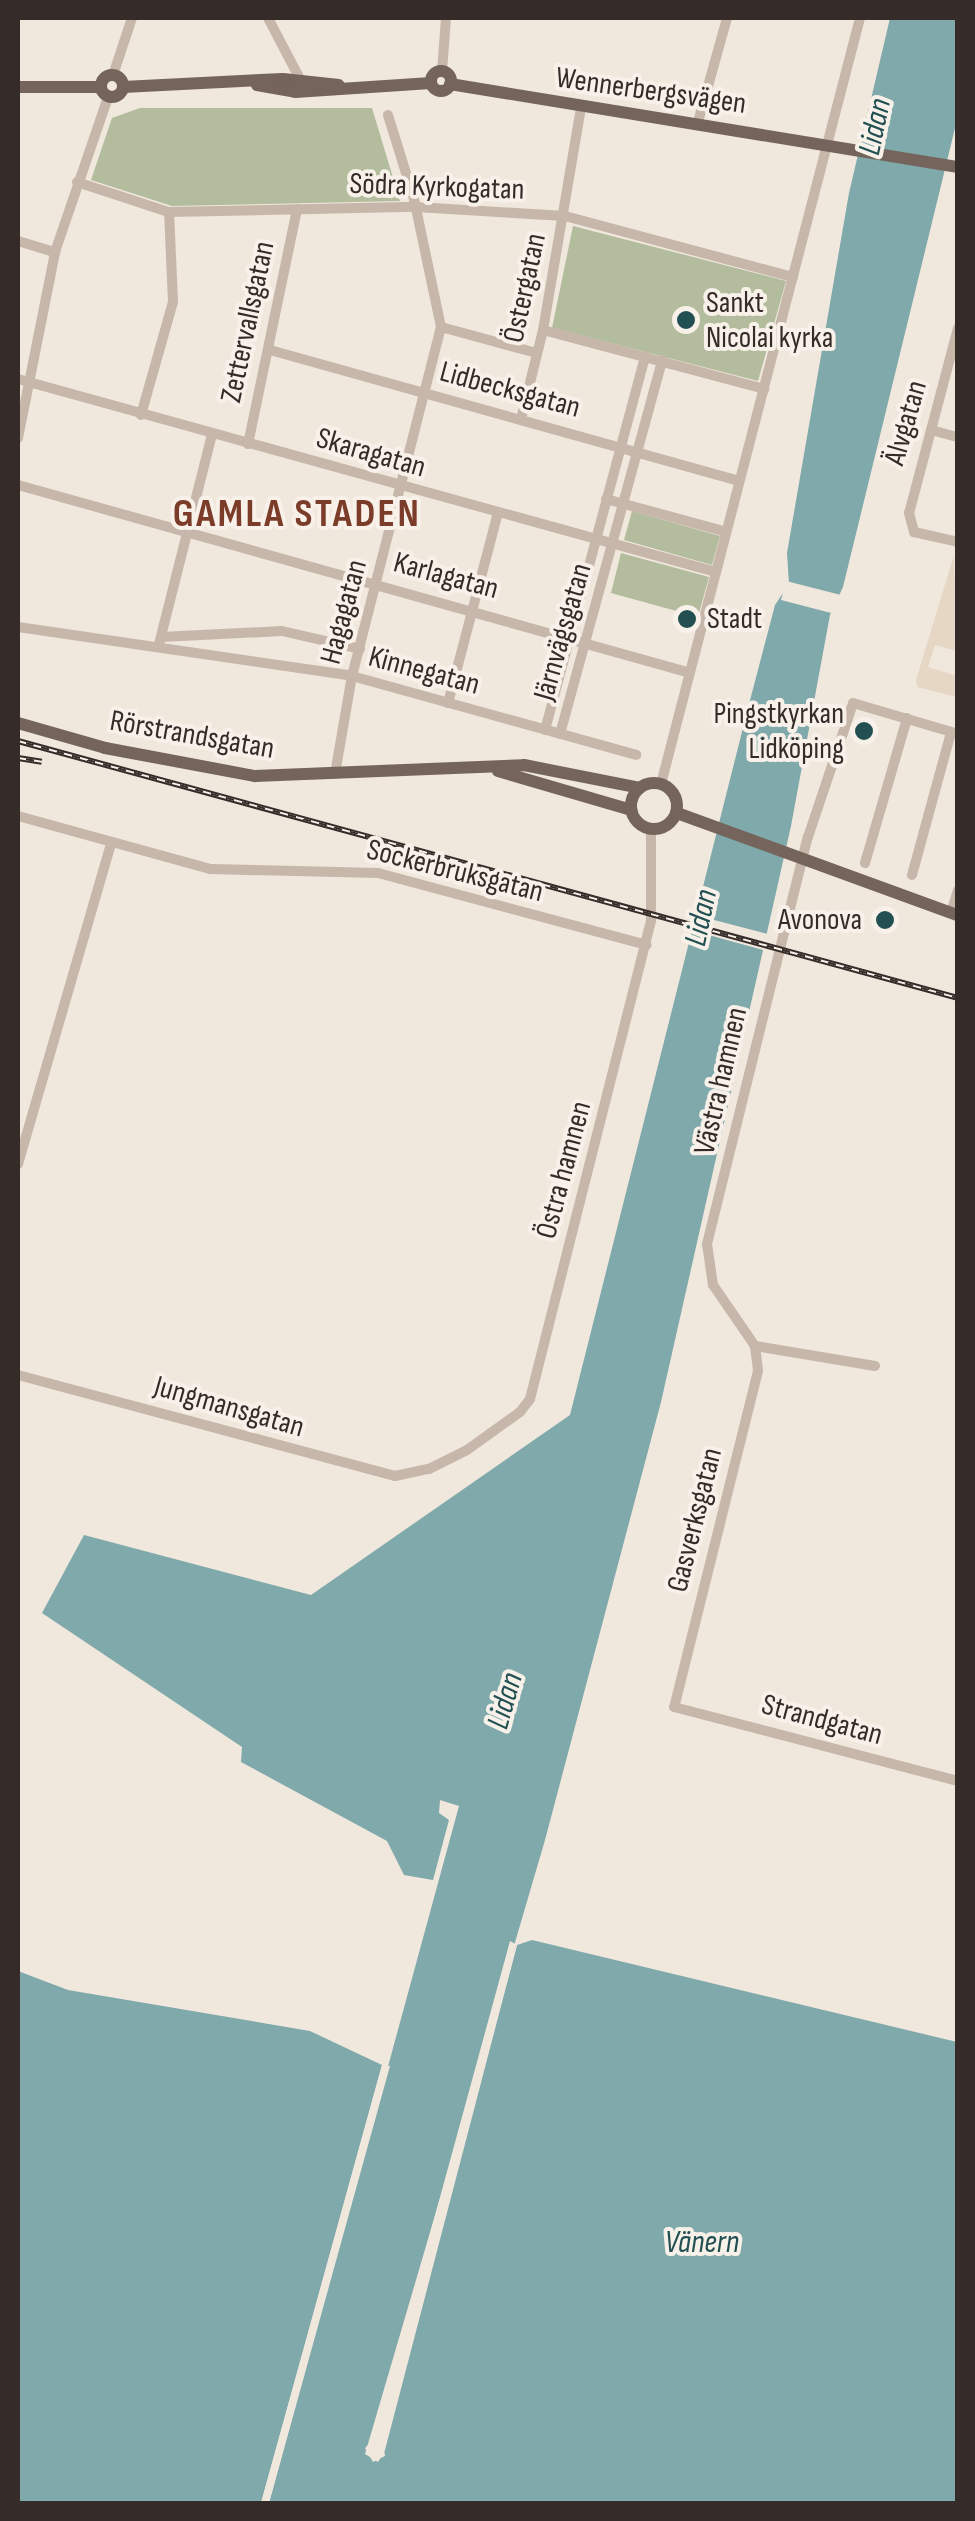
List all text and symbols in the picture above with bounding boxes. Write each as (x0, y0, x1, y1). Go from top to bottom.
street label: Wennerbergsvägen (554, 60, 748, 122)
water label: Lidan (851, 95, 901, 159)
street label: Södra Kyrkogatan (349, 166, 525, 208)
street label: Östergatan (496, 230, 554, 346)
street label: Zettervallsgatan (213, 238, 283, 406)
place label: Sankt Nicolai kyrka (706, 285, 833, 356)
marker: Sankt Nicolai kyrka (675, 309, 697, 331)
street label: Lidbecksgatan (436, 354, 584, 426)
street label: Älvgatan (877, 377, 935, 469)
street label: Skaragatan (312, 420, 430, 486)
district label: GAMLA STADEN (173, 490, 421, 538)
street label: Karlagatan (390, 545, 502, 607)
street label: Hagagatan (313, 556, 375, 668)
street label: Järnvägsgatan (526, 559, 600, 705)
place label: Stadt (707, 601, 762, 637)
marker: Stadt (676, 608, 698, 630)
street label: Kinnegatan (365, 639, 483, 703)
place label: Pingstkyrkan Lidköping (714, 696, 844, 766)
street label: Rörstrandsgatan (107, 703, 277, 767)
marker: Pingstkyrkan Lidköping (853, 720, 875, 742)
street label: Sockerbruksgatan (363, 832, 547, 910)
water label: Lidan (677, 886, 727, 950)
place label: Avonova (778, 902, 862, 938)
marker: Avonova (872, 907, 898, 933)
street label: Västra hamnen (687, 1004, 755, 1158)
street label: Östra hamnen (528, 1097, 600, 1243)
street label: Jungmansgatan (150, 1368, 308, 1446)
street label: Gasverksgatan (660, 1444, 730, 1596)
water label: Lidan (480, 1668, 532, 1734)
street label: Strandgatan (758, 1687, 886, 1753)
water label: Vänern (665, 2224, 739, 2262)

